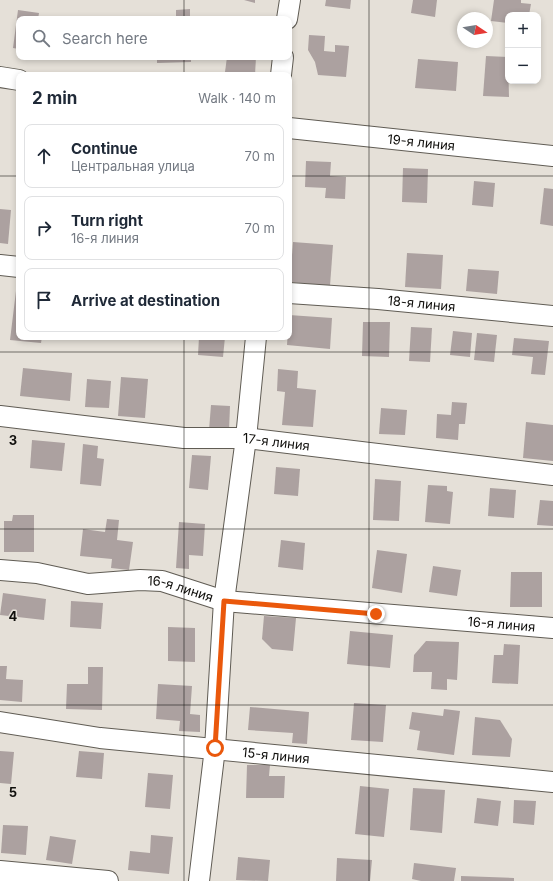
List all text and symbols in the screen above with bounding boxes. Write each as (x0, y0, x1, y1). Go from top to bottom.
north arrow (457, 12, 493, 48)
map controls (505, 12, 541, 84)
button: + (505, 12, 541, 48)
search box (16, 16, 292, 60)
icon: search (30, 27, 52, 49)
text: Search here (62, 29, 148, 48)
button: − (505, 48, 541, 84)
text: 2 min (32, 88, 77, 108)
text: Walk · 140 m (198, 90, 276, 106)
street label: 19-я линия (387, 130, 456, 154)
text: Continue (71, 139, 138, 158)
icon: ahead (33, 145, 55, 167)
text: 70 m (245, 148, 275, 164)
text: Центральная улица (71, 158, 195, 174)
text: Turn right (71, 211, 143, 230)
icon: right (33, 217, 55, 239)
text: 70 m (245, 220, 275, 236)
text: 16-я линия (71, 230, 139, 246)
icon: arrive (33, 289, 55, 311)
text: Arrive at destination (71, 291, 220, 310)
street label: 18-я линия (387, 292, 456, 314)
street label: 17-я линия (243, 430, 311, 454)
text: 3 (9, 432, 17, 448)
street label: 16-я линия (147, 572, 215, 605)
route end (367, 605, 385, 623)
text: 4 (9, 608, 18, 624)
street label: 16-я линия (467, 613, 536, 635)
route start (206, 739, 224, 757)
street label: 15-я линия (241, 744, 310, 766)
text: 5 (9, 784, 17, 800)

